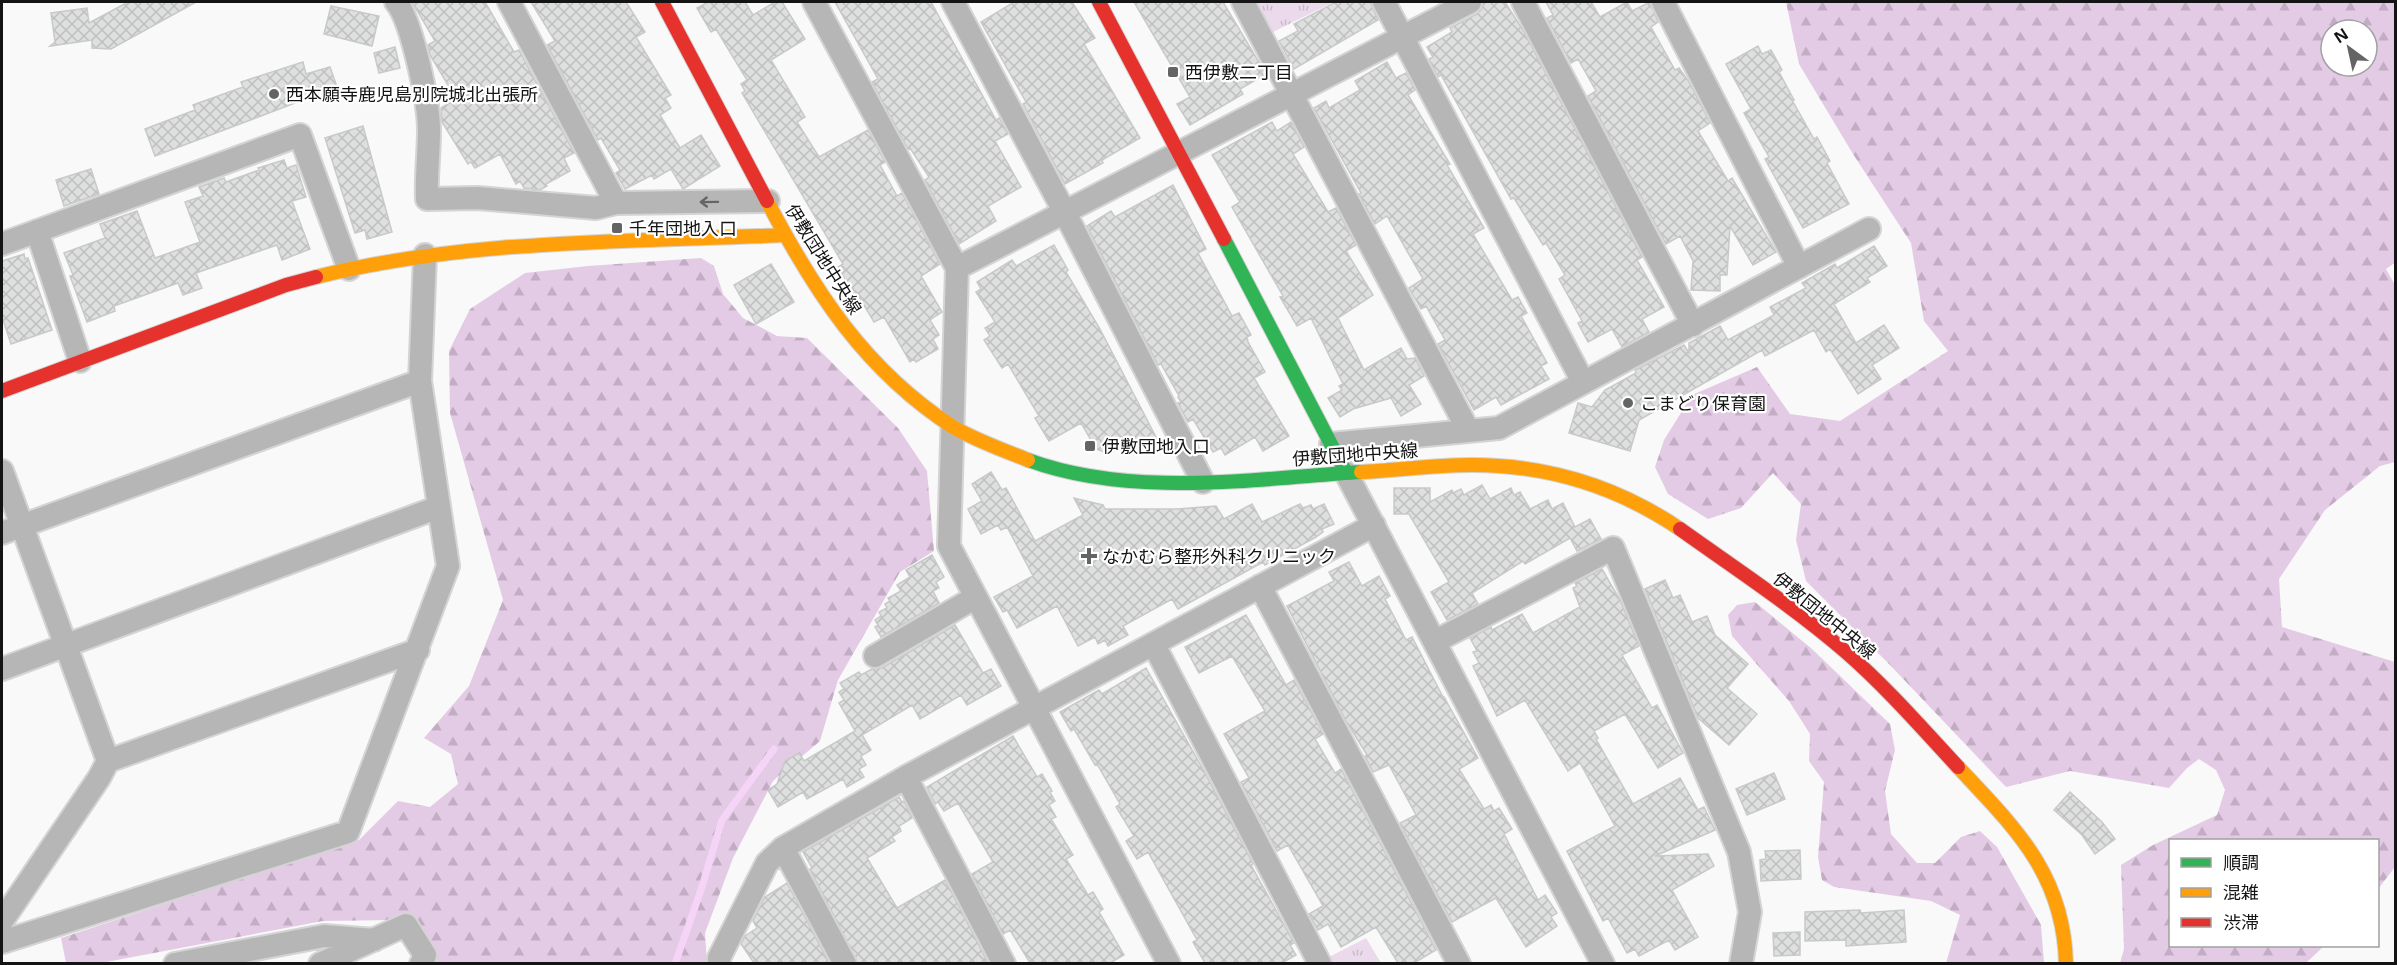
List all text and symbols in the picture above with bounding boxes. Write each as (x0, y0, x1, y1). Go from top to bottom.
north arrow (2319, 18, 2379, 78)
text: N (2329, 23, 2352, 48)
place label: 西伊敷二丁目 (1185, 60, 1293, 84)
marker: 西伊敷二丁目 (1166, 65, 1180, 79)
place label: 西本願寺鹿児島別院城北出張所 (286, 82, 538, 106)
marker: 西本願寺鹿児島別院城北出張所 (267, 87, 281, 101)
one-way arrow (700, 196, 720, 208)
street label: 伊敷団地中央線 (780, 199, 868, 319)
place label: 千年団地入口 (629, 216, 737, 240)
marker: 千年団地入口 (610, 221, 624, 235)
place label: こまどり保育園 (1640, 391, 1766, 415)
marker: こまどり保育園 (1621, 396, 1635, 410)
place label: 伊敷団地入口 (1102, 434, 1210, 458)
street label: 伊敷団地中央線 (1291, 438, 1419, 470)
marker: 伊敷団地入口 (1083, 439, 1097, 453)
place label: なかむら整形外科クリニック (1102, 544, 1336, 568)
marker: なかむら整形外科クリニック (1080, 547, 1098, 565)
street label: 伊敷団地中央線 (1768, 566, 1882, 664)
legend (2169, 839, 2379, 947)
text: 順調 (2223, 850, 2259, 874)
text: 混雑 (2223, 880, 2259, 904)
text: 渋滞 (2223, 910, 2259, 934)

